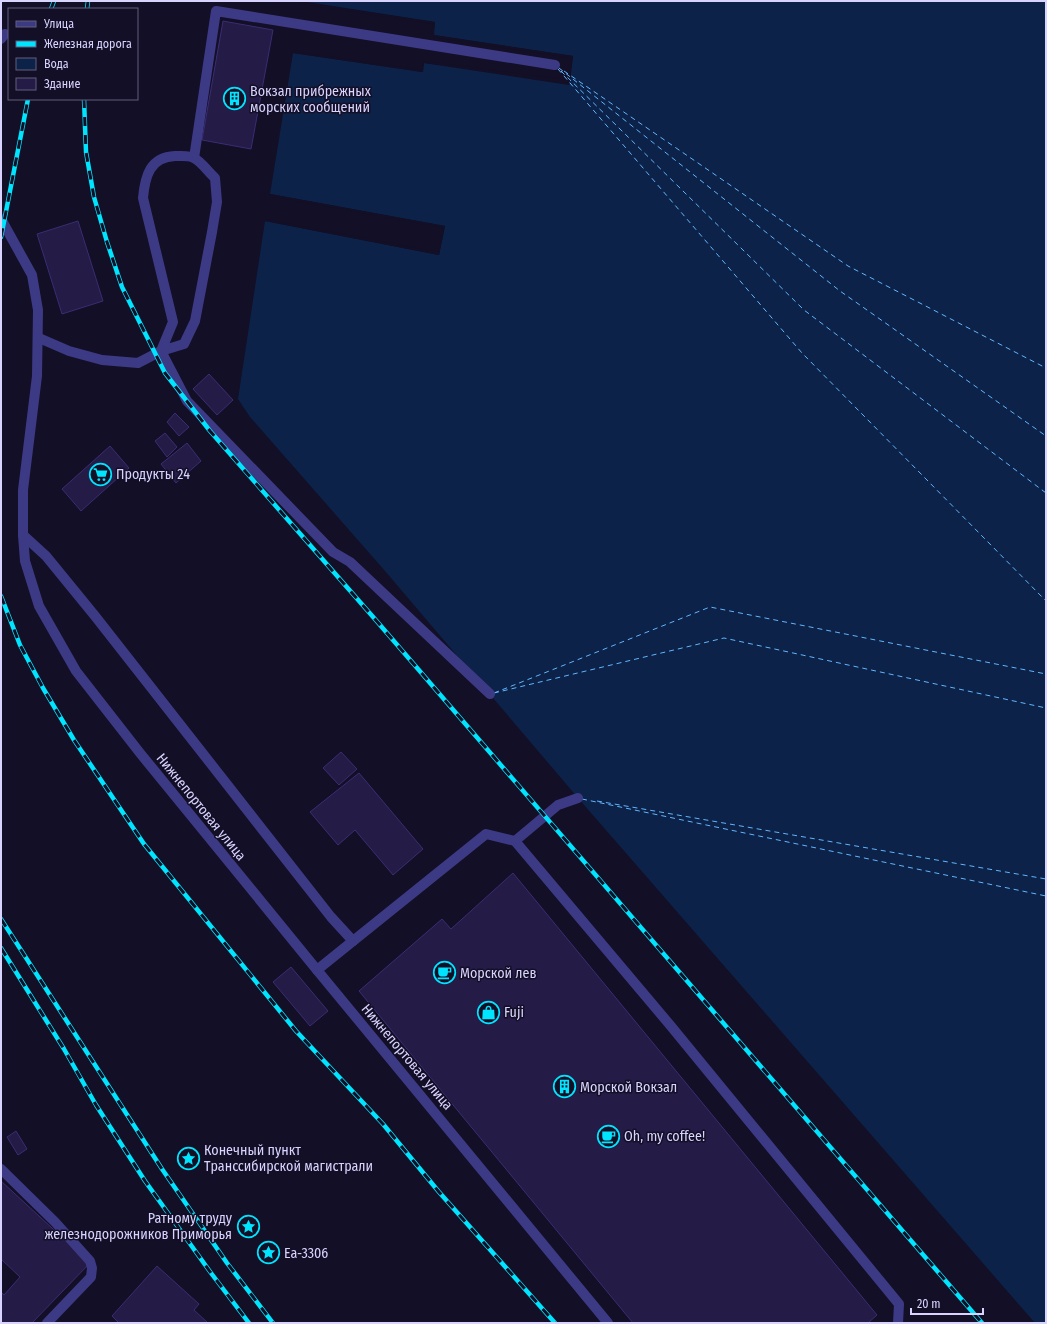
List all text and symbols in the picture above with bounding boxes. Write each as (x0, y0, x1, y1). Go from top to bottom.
legend (8, 8, 138, 100)
text: Улица (43, 17, 74, 31)
text: Железная дорога (44, 37, 132, 51)
text: Вода (44, 57, 69, 71)
text: Здание (44, 77, 80, 91)
place label: Вокзал прибрежных морских сообщений (250, 83, 372, 116)
building icon: Вокзал прибрежных морских сообщений (222, 86, 248, 112)
supermarket icon: Продукты 24 (88, 461, 114, 487)
place label: Продукты 24 (116, 466, 190, 483)
street label: Нижнепортовая улица (153, 750, 250, 864)
cafe icon: Морской лев (431, 960, 457, 986)
place label: Морской лев (460, 965, 537, 982)
shop icon: Fuji (475, 999, 501, 1025)
street label: Нижнепортовая улица (358, 1001, 456, 1114)
place label: Fuji (504, 1004, 524, 1021)
building icon: Морской Вокзал (551, 1074, 577, 1100)
place label: Морской Вокзал (580, 1079, 677, 1096)
cafe icon: Oh, my coffee! (596, 1123, 622, 1149)
place label: Oh, my coffee! (624, 1128, 705, 1145)
place label: Конечный пункт Транссибирской магистрали (204, 1142, 373, 1175)
place icon: Конечный пункт Транссибирской магистрали (176, 1145, 202, 1171)
place label: Ратному труду железнодорожников Приморья (44, 1210, 233, 1243)
place icon: Ратному труду железнодорожников Приморья (235, 1213, 261, 1239)
place icon: Еа-3306 (255, 1240, 281, 1266)
place label: Еа-3306 (284, 1245, 328, 1262)
scale bar (911, 1290, 983, 1316)
text: 20 m (917, 1297, 941, 1311)

